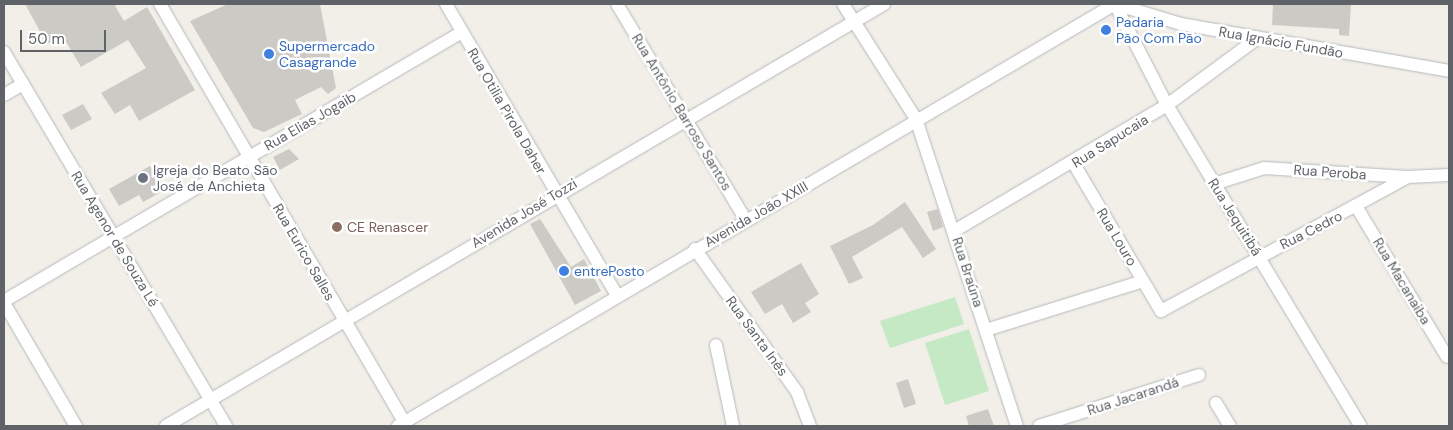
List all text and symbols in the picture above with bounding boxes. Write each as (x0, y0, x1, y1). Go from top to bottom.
place label: Padaria Pão Com Pão (1116, 14, 1202, 46)
scale bar (22, 20, 109, 52)
street label: Rua Ignácio Fundão (1217, 23, 1345, 61)
marker: Padaria Pão Com Pão (1100, 24, 1112, 36)
text: 50 m (28, 29, 65, 49)
street label: Rua Antônio Barroso Santos (628, 31, 736, 193)
place label: Supermercado Casagrande (279, 38, 375, 70)
street label: Rua Otilia Pirola Daher (464, 45, 550, 177)
marker: Supermercado Casagrande (263, 48, 275, 60)
street label: Rua Elias Jogaib (261, 88, 359, 154)
street label: Rua Sapucaia (1069, 111, 1151, 171)
street label: Rua Peroba (1293, 161, 1367, 183)
place label: Igreja do Beato São José de Anchieta (153, 162, 278, 194)
street label: Rua Agenor de Souza Lé (68, 168, 162, 310)
marker: Igreja do Beato São José de Anchieta (137, 172, 149, 184)
street label: Avenida José Tozzi (468, 175, 580, 251)
street label: Rua Jequitibá (1205, 175, 1265, 259)
street label: Avenida João XXIII (701, 178, 811, 250)
street label: Rua Eurico Salles (269, 201, 339, 303)
street label: Rua Louro (1093, 205, 1141, 269)
street label: Rua Cedro (1277, 207, 1345, 253)
place label: CE Renascer (347, 219, 428, 235)
marker: CE Renascer (331, 221, 343, 233)
street label: Rua Braúna (949, 235, 987, 309)
street label: Rua Macanaiba (1370, 235, 1434, 327)
place label: entrePosto (574, 263, 645, 279)
marker: entrePosto (558, 265, 570, 277)
street label: Rua Santa Inês (722, 293, 792, 379)
street label: Rua Jacarandá (1085, 373, 1181, 419)

